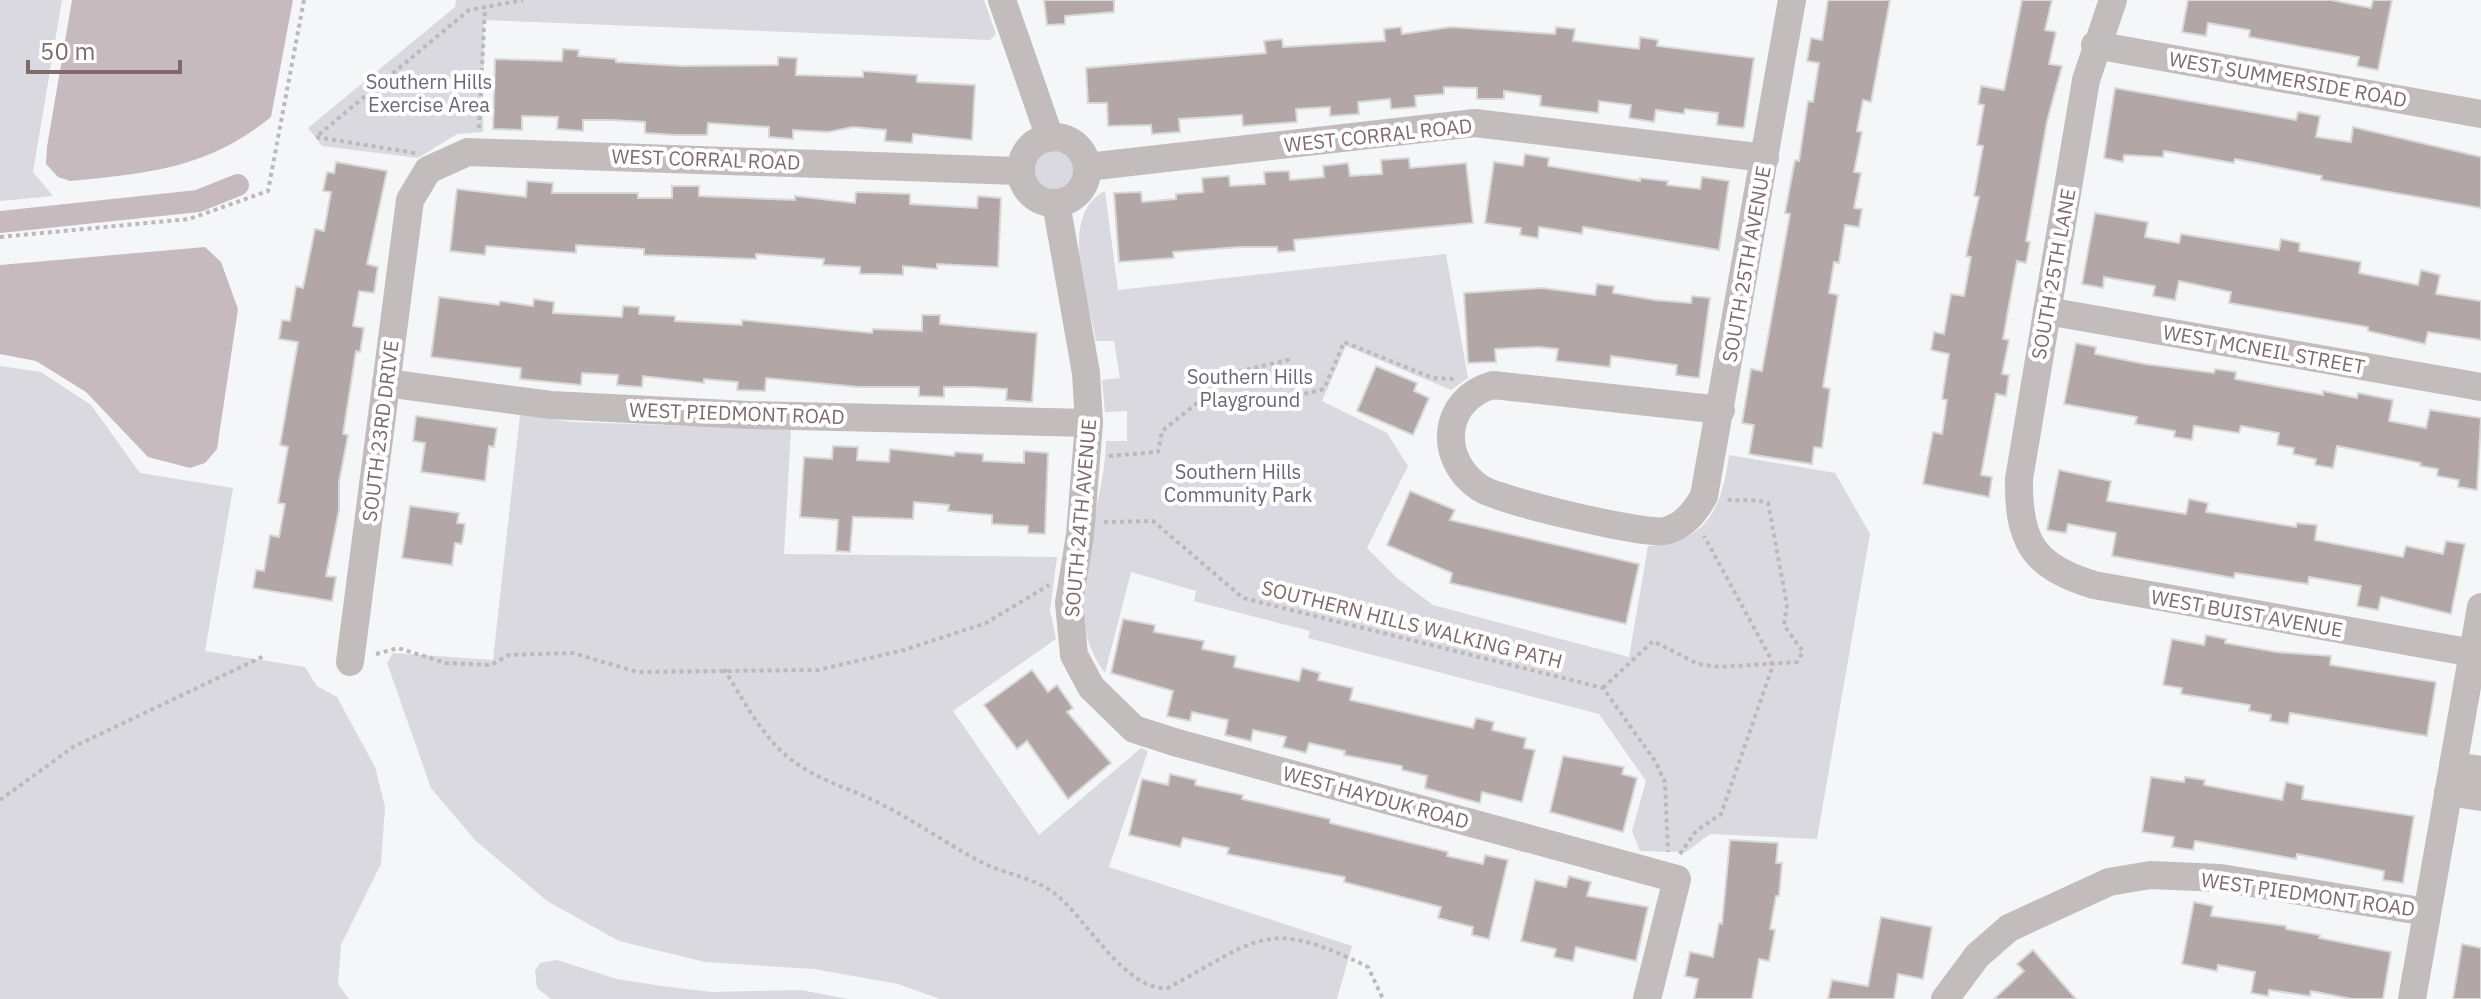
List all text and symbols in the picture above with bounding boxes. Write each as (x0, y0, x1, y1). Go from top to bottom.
scale bar (28, 24, 180, 74)
text: 50 m (40, 35, 95, 67)
street label: WEST SUMMERSIDE ROAD (2167, 45, 2409, 113)
park label: Southern Hills Exercise Area (366, 68, 492, 118)
street label: WEST CORRAL ROAD (1283, 112, 1473, 158)
street label: WEST CORRAL ROAD (611, 142, 801, 176)
street label: SOUTH 25TH AVENUE (1715, 164, 1777, 364)
street label: SOUTH 25TH LANE (2025, 186, 2081, 362)
street label: WEST MCNEIL STREET (2161, 318, 2367, 380)
street label: SOUTH 23RD DRIVE (355, 339, 405, 523)
park label: Southern Hills Playground (1187, 363, 1313, 413)
street label: WEST PIEDMONT ROAD (629, 396, 845, 430)
street label: SOUTH 24TH AVENUE (1058, 418, 1102, 618)
park label: Southern Hills Community Park (1164, 458, 1313, 508)
street label: SOUTHERN HILLS WALKING PATH (1259, 574, 1565, 674)
street label: WEST BUIST AVENUE (2149, 583, 2345, 643)
street label: WEST HAYDUK ROAD (1280, 759, 1472, 835)
street label: WEST PIEDMONT ROAD (2199, 866, 2417, 922)

